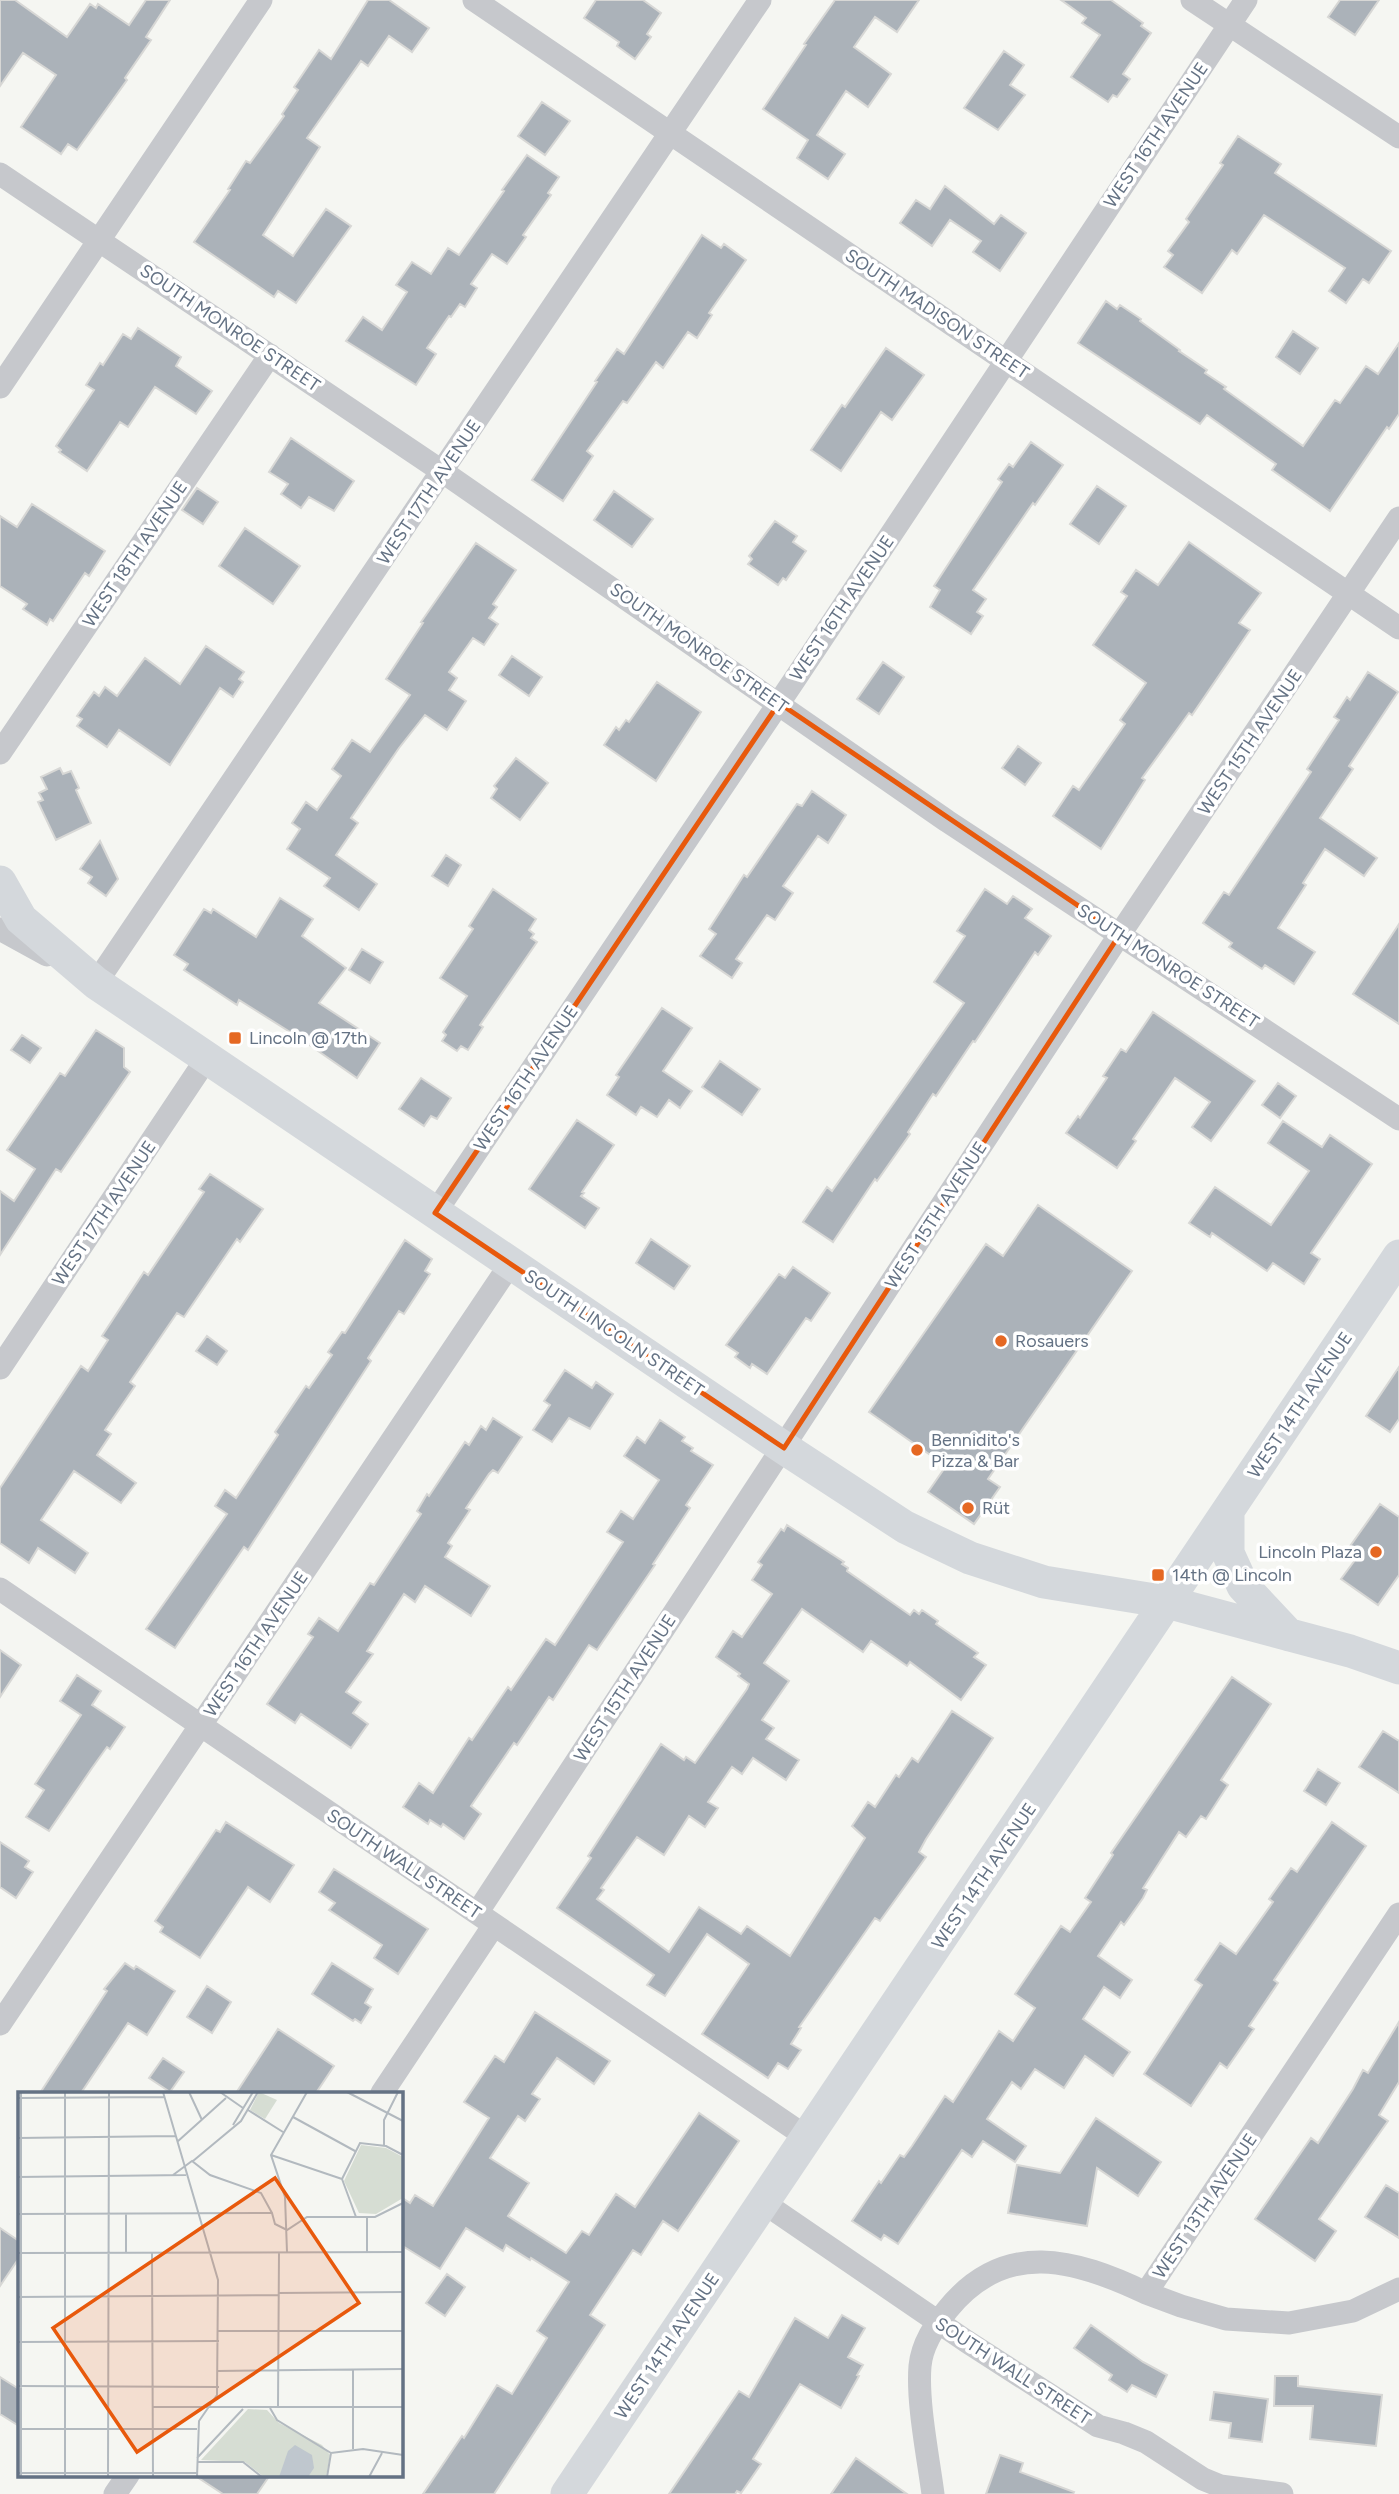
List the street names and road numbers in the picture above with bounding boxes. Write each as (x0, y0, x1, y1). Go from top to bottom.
street label: WEST 16TH AVENUE (1099, 58, 1213, 212)
street label: SOUTH MADISON STREET (841, 244, 1033, 384)
street label: SOUTH MONROE STREET (136, 259, 324, 397)
street label: WEST 17TH AVENUE (372, 415, 486, 569)
street label: WEST 18TH AVENUE (78, 477, 192, 631)
street label: WEST 16TH AVENUE (785, 531, 899, 685)
street label: SOUTH MONROE STREET (606, 578, 792, 718)
street label: WEST 15TH AVENUE (1193, 665, 1307, 819)
street label: SOUTH MONROE STREET (1073, 899, 1263, 1033)
street label: WEST 16TH AVENUE (469, 1001, 583, 1155)
street label: WEST 17TH AVENUE (47, 1136, 161, 1290)
street label: WEST 15TH AVENUE (880, 1137, 992, 1293)
street label: SOUTH LINCOLN STREET (520, 1265, 708, 1401)
street label: WEST 14TH AVENUE (1243, 1328, 1357, 1482)
street label: WEST 16TH AVENUE (199, 1567, 313, 1721)
street label: WEST 15TH AVENUE (569, 1610, 681, 1766)
street label: WEST 14TH AVENUE (927, 1799, 1041, 1953)
street label: SOUTH WALL STREET (323, 1804, 485, 1924)
street label: WEST 13TH AVENUE (1148, 2129, 1262, 2283)
street label: WEST 14TH AVENUE (610, 2269, 724, 2423)
street label: SOUTH WALL STREET (931, 2312, 1095, 2430)

